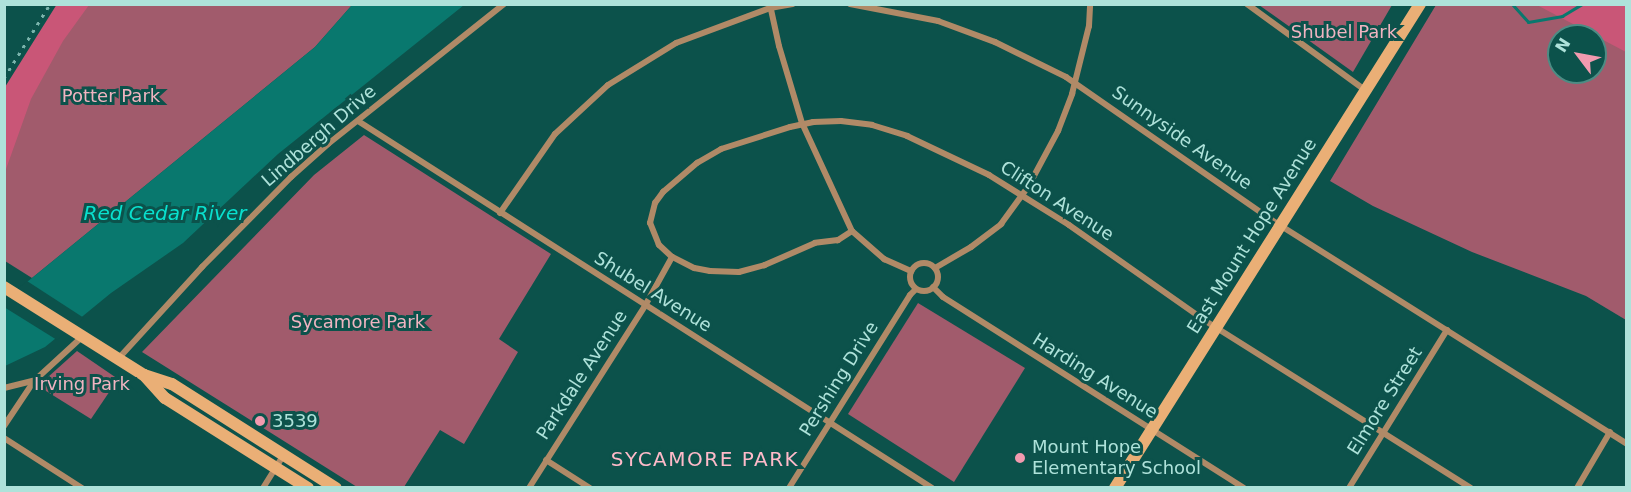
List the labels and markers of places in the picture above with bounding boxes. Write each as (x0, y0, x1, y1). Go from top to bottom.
place label: 3539 (272, 410, 318, 432)
marker: 3539 (253, 414, 267, 428)
place label: Mount Hope Elementary School (1032, 437, 1201, 480)
marker: Mount Hope Elementary School (1013, 451, 1027, 465)

